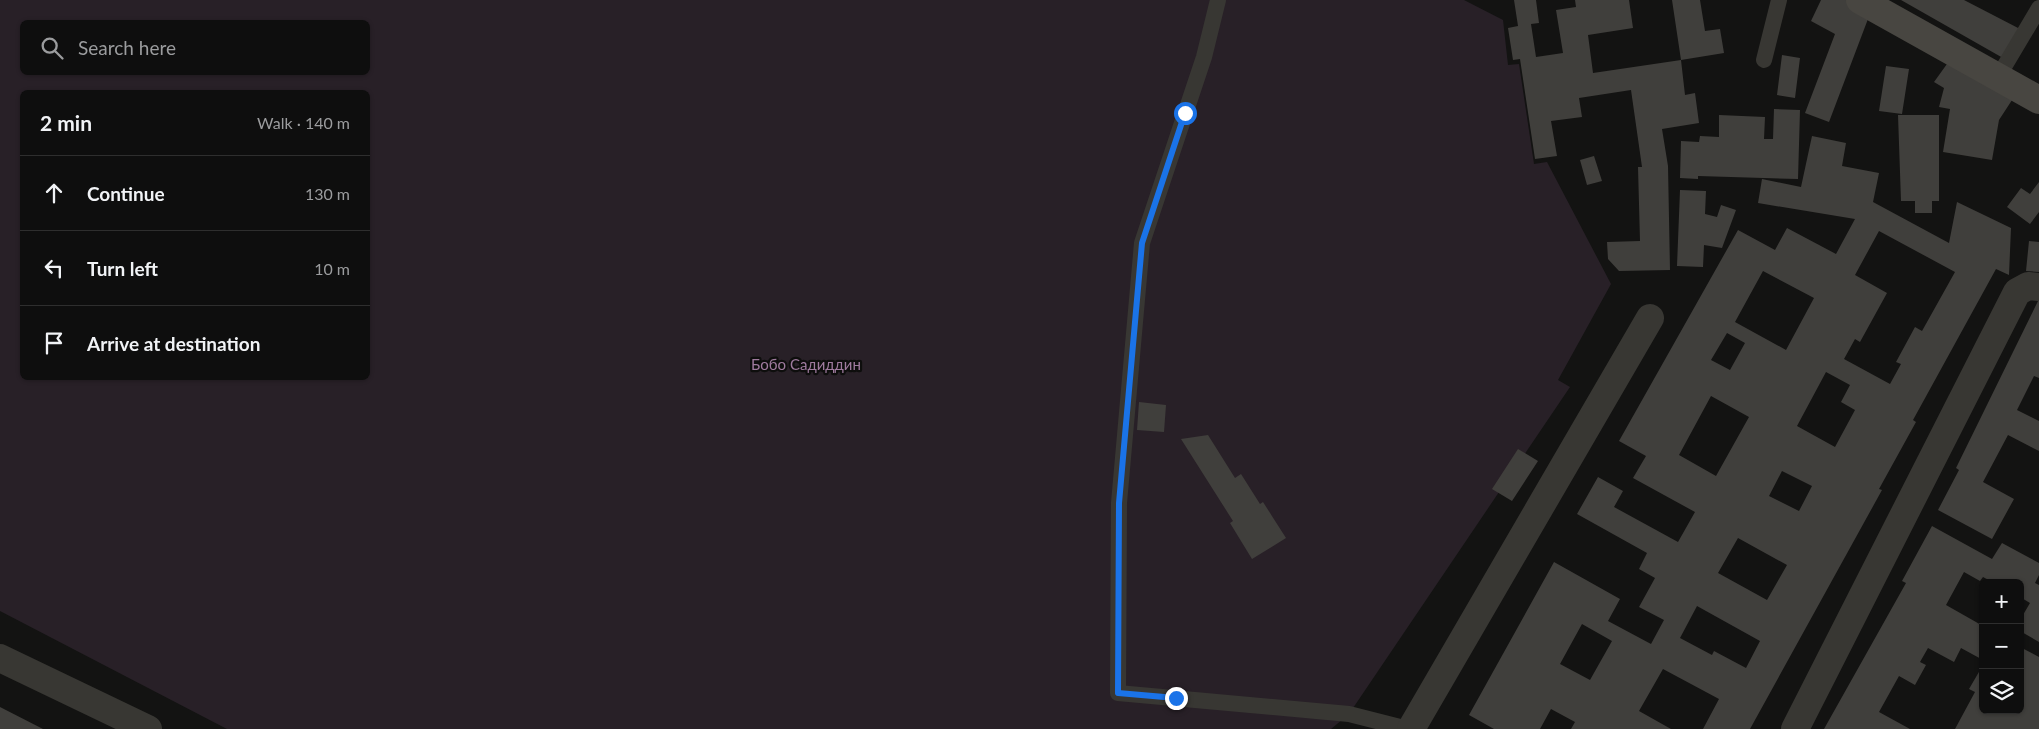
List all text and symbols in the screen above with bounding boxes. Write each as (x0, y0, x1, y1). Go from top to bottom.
search box (20, 20, 370, 75)
icon: search (38, 34, 66, 62)
text: Search here (78, 36, 176, 59)
route start (1174, 102, 1197, 125)
text: 2 min (40, 110, 92, 135)
text: Walk · 140 m (257, 113, 350, 132)
icon: ahead (40, 179, 68, 207)
text: Continue (87, 182, 165, 205)
text: 130 m (305, 184, 350, 203)
icon: left (40, 254, 68, 282)
text: Turn left (87, 257, 158, 280)
text: 10 m (314, 259, 350, 278)
icon: arrive (40, 329, 68, 357)
text: Arrive at destination (87, 332, 260, 355)
park label: Бобо Садиддин (751, 355, 861, 373)
map controls (1979, 579, 2024, 714)
button: + (1979, 579, 2024, 624)
button: − (1979, 624, 2024, 669)
button: layers (1979, 669, 2024, 714)
route end (1165, 687, 1188, 710)

